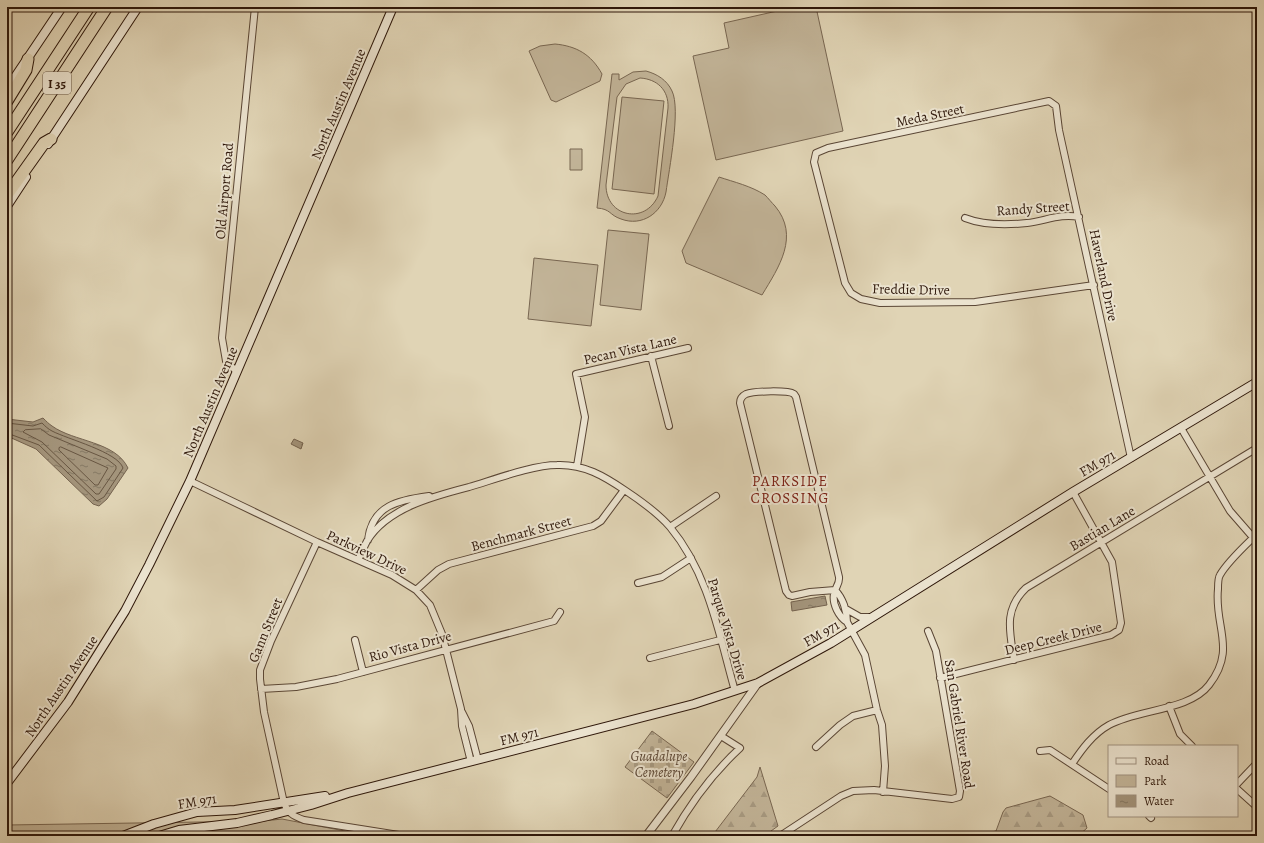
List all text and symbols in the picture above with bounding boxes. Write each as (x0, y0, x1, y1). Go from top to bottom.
street label: North Austin Avenue (307, 46, 370, 163)
road number: I 35 (43, 72, 71, 94)
street label: Meda Street (894, 99, 966, 132)
street label: Old Airport Road (211, 141, 238, 240)
street label: Randy Street (996, 196, 1071, 221)
street label: Haverland Drive (1084, 227, 1123, 323)
street label: Freddie Drive (872, 279, 950, 300)
street label: Pecan Vista Lane (582, 330, 679, 369)
street label: North Austin Avenue (179, 344, 242, 461)
street label: FM 971 (1076, 445, 1119, 481)
district label: PARKSIDE CROSSING (751, 471, 829, 508)
street label: Bastian Lane (1066, 501, 1139, 556)
street label: Benchmark Street (469, 511, 574, 556)
street label: Parkview Drive (323, 525, 410, 579)
street label: Parque Vista Drive (703, 576, 752, 683)
street label: Gann Street (244, 595, 287, 665)
street label: FM 971 (800, 615, 843, 651)
street label: Deep Creek Drive (1002, 617, 1104, 660)
street label: Rio Vista Drive (367, 626, 454, 667)
street label: North Austin Avenue (20, 632, 103, 741)
street label: San Gabriel River Road (940, 658, 979, 791)
street label: FM 971 (498, 723, 540, 750)
legend (1108, 745, 1238, 817)
park label: Guadalupe Cemetery (631, 747, 687, 782)
text: Road (1144, 753, 1170, 769)
text: Park (1144, 773, 1167, 789)
street label: FM 971 (176, 789, 218, 814)
text: Water (1143, 793, 1174, 809)

